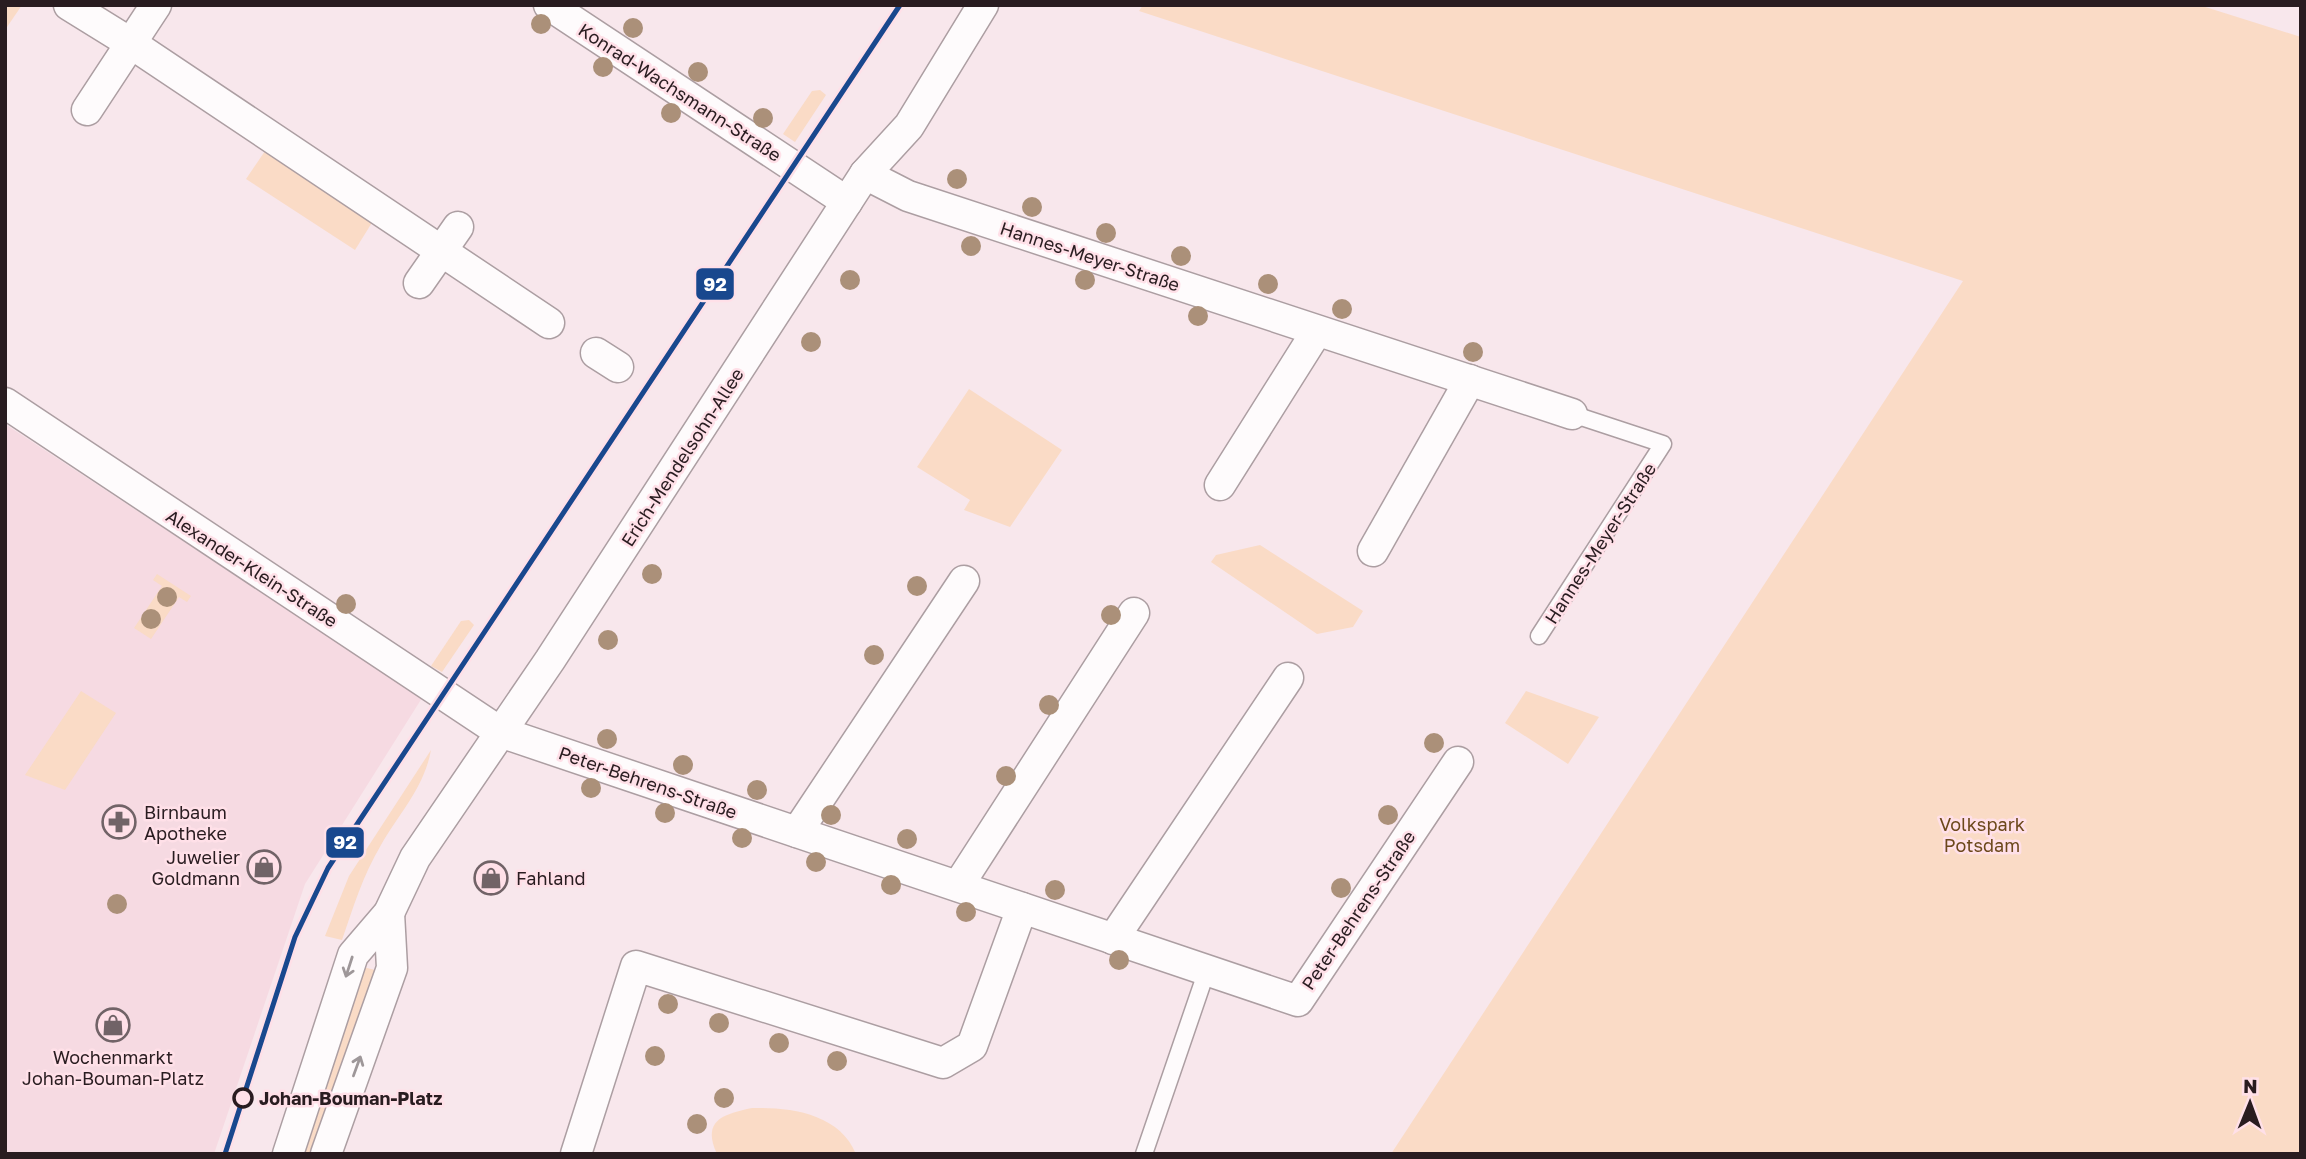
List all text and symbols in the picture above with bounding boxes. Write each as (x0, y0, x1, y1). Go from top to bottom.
street label: Konrad-Wachsmann-Straße (574, 18, 786, 166)
street label: Hannes-Meyer-Straße (997, 217, 1183, 295)
line badge: 92 (695, 267, 735, 301)
text: 92 (703, 272, 727, 295)
street label: Erich-Mendelsohn-Allee (616, 364, 748, 550)
street label: Hannes-Meyer-Straße (1540, 458, 1660, 628)
street label: Alexander-Klein-Straße (162, 504, 342, 632)
street label: Peter-Behrens-Straße (556, 741, 740, 823)
place label: Birnbaum Apotheke (144, 801, 227, 844)
pharmacy icon: Birnbaum Apotheke (100, 803, 138, 841)
park label: Volkspark Potsdam (1939, 813, 2025, 856)
line badge: 92 (325, 826, 365, 859)
street label: Peter-Behrens-Straße (1297, 826, 1419, 994)
text: 92 (333, 830, 357, 853)
place label: Juwelier Goldmann (152, 846, 240, 889)
shop icon: Juwelier Goldmann (245, 848, 283, 886)
shop icon: Fahland (472, 859, 510, 897)
place label: Fahland (516, 867, 586, 889)
one-way arrow (342, 955, 354, 977)
shop icon: Wochenmarkt Johan-Bouman-Platz (94, 1006, 132, 1044)
place label: Wochenmarkt Johan-Bouman-Platz (22, 1046, 204, 1089)
one-way arrow (352, 1056, 364, 1078)
north arrow (2215, 1068, 2285, 1138)
text: N (2243, 1074, 2258, 1097)
place label: Johan-Bouman-Platz (259, 1087, 442, 1109)
marker: Johan-Bouman-Platz (233, 1088, 253, 1108)

